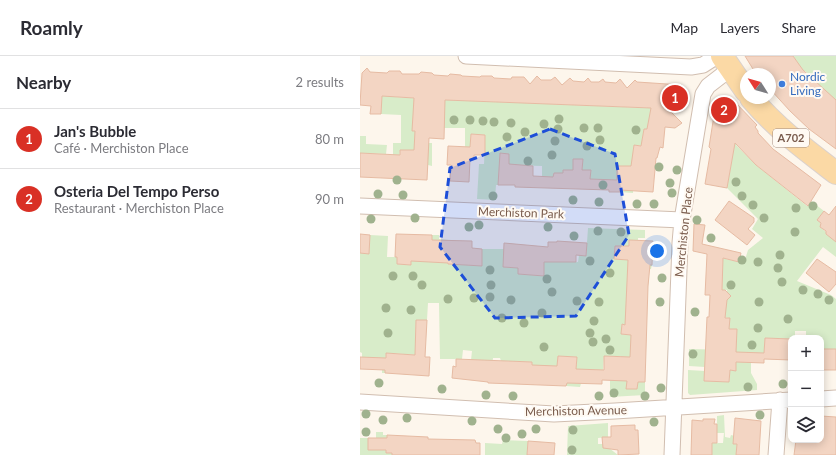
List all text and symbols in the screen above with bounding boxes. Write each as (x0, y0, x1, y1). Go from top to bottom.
text: Roamly (20, 16, 83, 39)
text: Map (670, 19, 698, 36)
text: Layers (720, 19, 760, 36)
text: Share (782, 19, 816, 36)
north arrow (740, 68, 776, 104)
place label: Nordic Living (790, 69, 826, 98)
text: Nearby (16, 72, 71, 93)
text: 2 results (296, 74, 344, 90)
marker: Nordic Living (777, 79, 787, 89)
pin: 1 (662, 83, 688, 113)
pin: 2 (711, 95, 737, 125)
text: Jan's Bubble (54, 122, 136, 140)
road number: A702 (773, 129, 809, 147)
text: 1 (25, 131, 33, 147)
text: 80 m (315, 131, 344, 147)
text: Café · Merchiston Place (54, 140, 189, 156)
text: Osteria Del Tempo Perso (54, 182, 219, 200)
street label: Merchiston Place (671, 186, 696, 278)
text: 2 (25, 191, 33, 207)
text: 90 m (315, 191, 344, 207)
text: Restaurant · Merchiston Place (54, 200, 224, 216)
street label: Merchiston Park (478, 204, 565, 222)
your location (647, 241, 667, 261)
map controls (788, 335, 824, 443)
button: + (788, 335, 824, 371)
button: − (788, 371, 824, 407)
street label: Merchiston Avenue (525, 402, 627, 419)
button: layers (788, 407, 824, 443)

